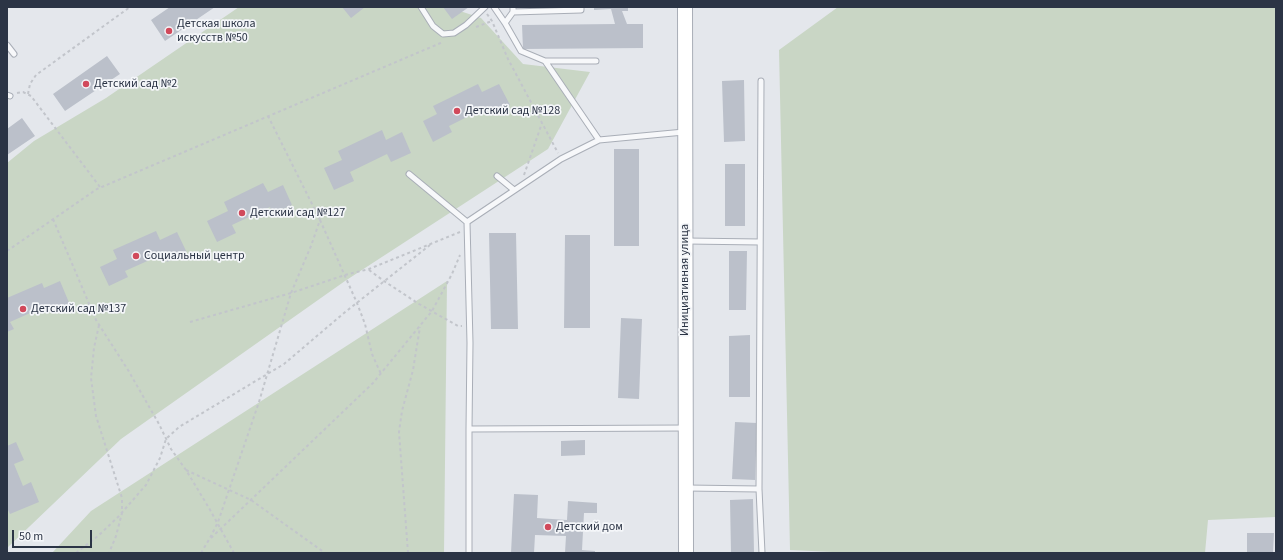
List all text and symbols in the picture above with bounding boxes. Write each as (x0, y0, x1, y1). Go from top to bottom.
place label: Детская школа искусств №50 (177, 17, 255, 45)
marker: Детская школа искусств №50 (164, 26, 174, 36)
place label: Детский сад №2 (94, 77, 177, 91)
marker: Детский сад №2 (81, 79, 91, 89)
place label: Детский сад №128 (465, 104, 560, 118)
marker: Детский сад №128 (452, 106, 462, 116)
place label: Детский сад №127 (250, 206, 345, 220)
marker: Детский сад №127 (237, 208, 247, 218)
street label: Инициативная улица (678, 224, 692, 336)
place label: Социальный центр (144, 249, 245, 263)
marker: Социальный центр (131, 251, 141, 261)
place label: Детский сад №137 (31, 302, 126, 316)
marker: Детский сад №137 (18, 304, 28, 314)
place label: Детский дом (556, 520, 623, 534)
scale bar (14, 522, 94, 548)
marker: Детский дом (543, 522, 553, 532)
text: 50 m (19, 528, 43, 545)

